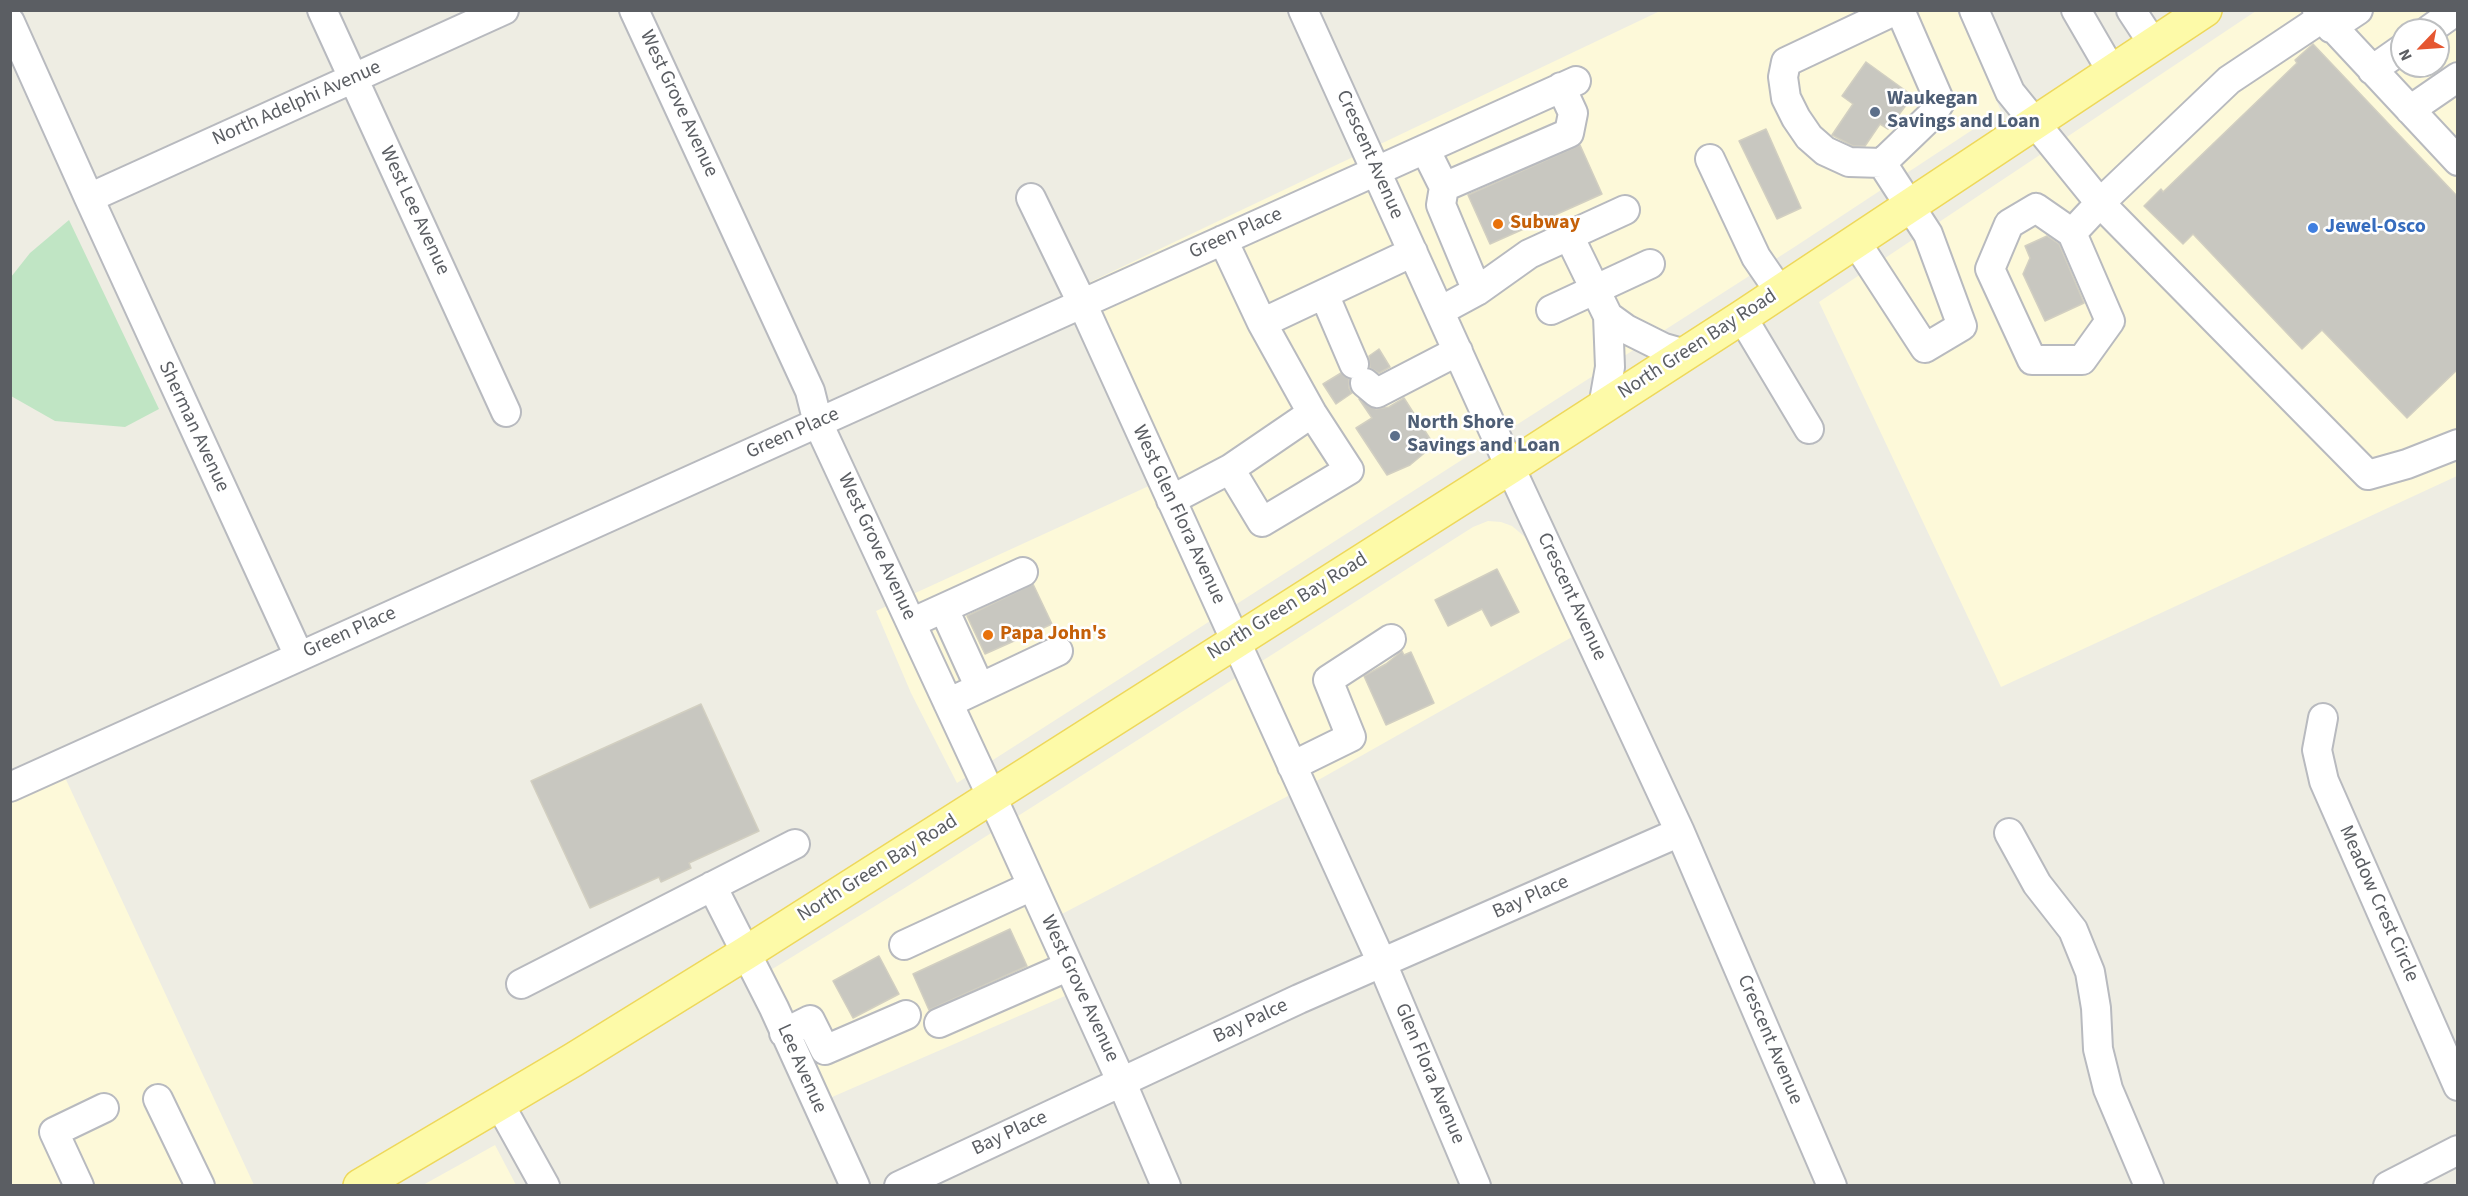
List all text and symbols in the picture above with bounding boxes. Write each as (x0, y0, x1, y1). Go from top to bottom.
north arrow (2390, 18, 2450, 78)
street label: West Grove Avenue (634, 27, 722, 181)
text: N (2393, 45, 2418, 64)
street label: North Adelphi Avenue (209, 56, 385, 152)
street label: Crescent Avenue (1330, 87, 1408, 223)
place label: Waukegan Savings and Loan (1887, 88, 2040, 135)
marker: Waukegan Savings and Loan (1868, 105, 1882, 119)
street label: West Lee Avenue (374, 143, 454, 279)
street label: Green Place (1186, 203, 1286, 265)
place label: Subway (1510, 212, 1580, 236)
place label: Jewel-Osco (2325, 216, 2426, 240)
marker: Subway (1491, 217, 1505, 231)
marker: Jewel-Osco (2306, 221, 2320, 235)
street label: North Green Bay Road (1614, 285, 1782, 405)
street label: Sherman Avenue (152, 358, 234, 496)
street label: Green Place (743, 403, 843, 465)
place label: North Shore Savings and Loan (1407, 412, 1560, 459)
street label: West Glen Flora Avenue (1126, 422, 1230, 608)
marker: North Shore Savings and Loan (1388, 429, 1402, 443)
street label: West Grove Avenue (832, 470, 920, 624)
street label: Crescent Avenue (1531, 529, 1611, 665)
street label: North Green Bay Road (1203, 548, 1373, 666)
street label: Green Place (300, 602, 400, 664)
place label: Papa John's (1000, 623, 1106, 647)
marker: Papa John's (981, 628, 995, 642)
street label: North Green Bay Road (793, 810, 963, 928)
street label: Meadow Crest Circle (2333, 822, 2423, 986)
street label: Bay Place (1489, 871, 1573, 925)
street label: West Grove Avenue (1035, 912, 1123, 1066)
street label: Crescent Avenue (1731, 972, 1807, 1108)
street label: Bay Palce (1210, 994, 1292, 1050)
street label: Glen Flora Avenue (1389, 1000, 1469, 1148)
street label: Lee Avenue (771, 1021, 831, 1117)
street label: Bay Place (969, 1106, 1051, 1162)

